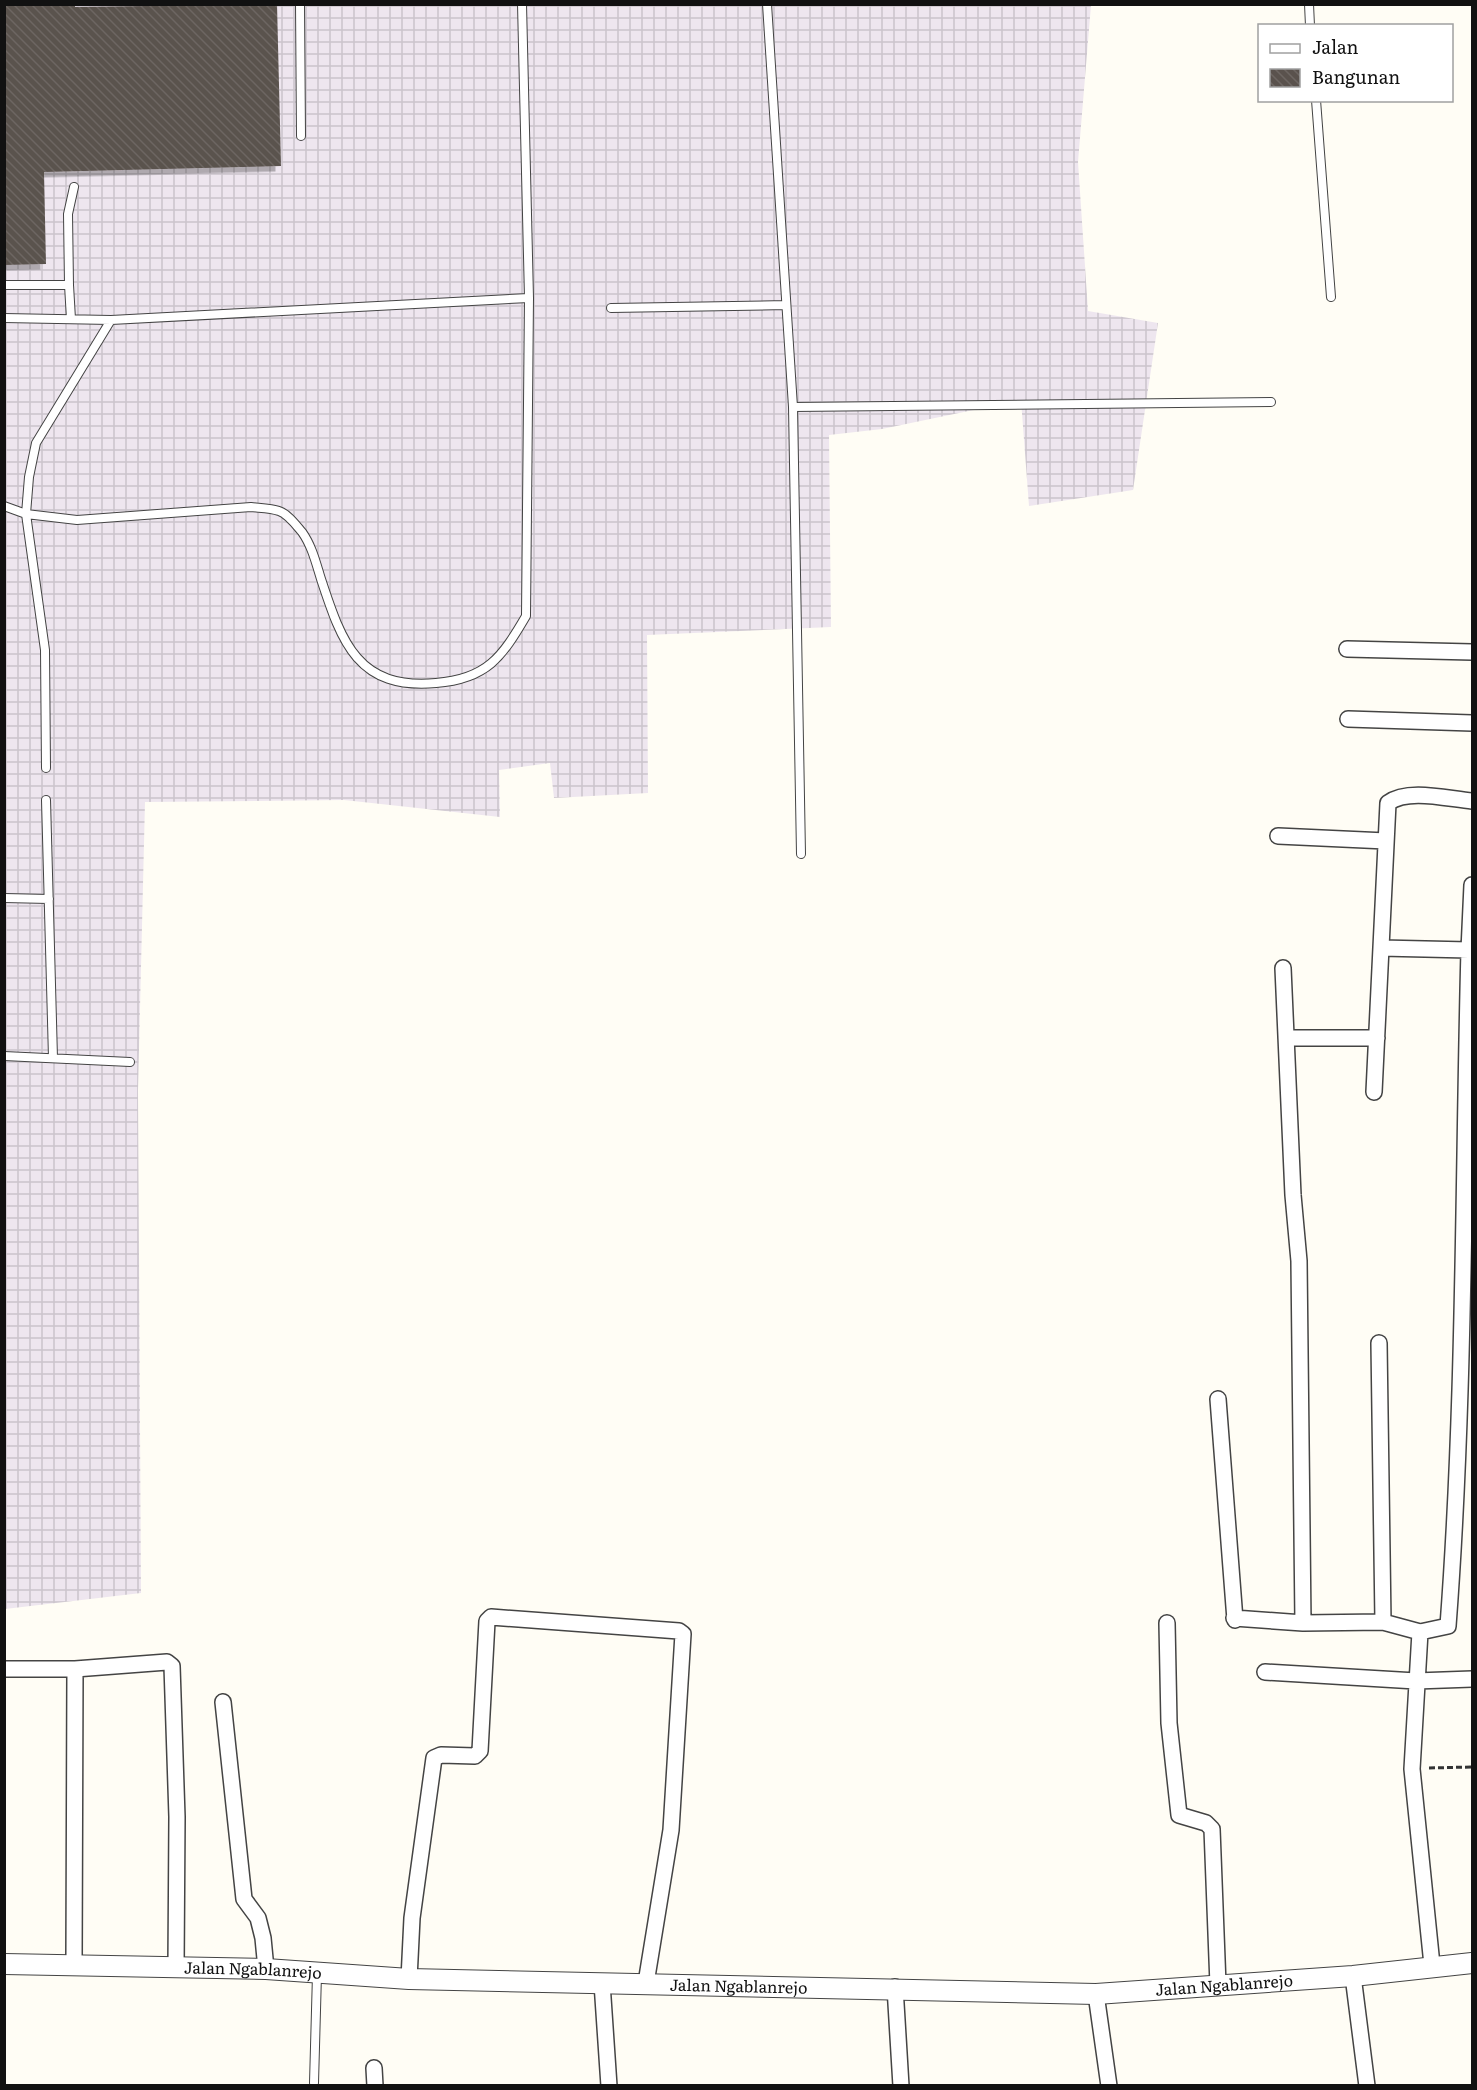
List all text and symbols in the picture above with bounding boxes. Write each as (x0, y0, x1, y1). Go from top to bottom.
legend (1258, 24, 1453, 102)
text: Jalan (1312, 33, 1359, 60)
text: Bangunan (1312, 63, 1400, 90)
street label: Jalan Ngablanrejo (184, 1954, 323, 1984)
street label: Jalan Ngablanrejo (1154, 1967, 1294, 2001)
street label: Jalan Ngablanrejo (669, 1972, 808, 1999)

